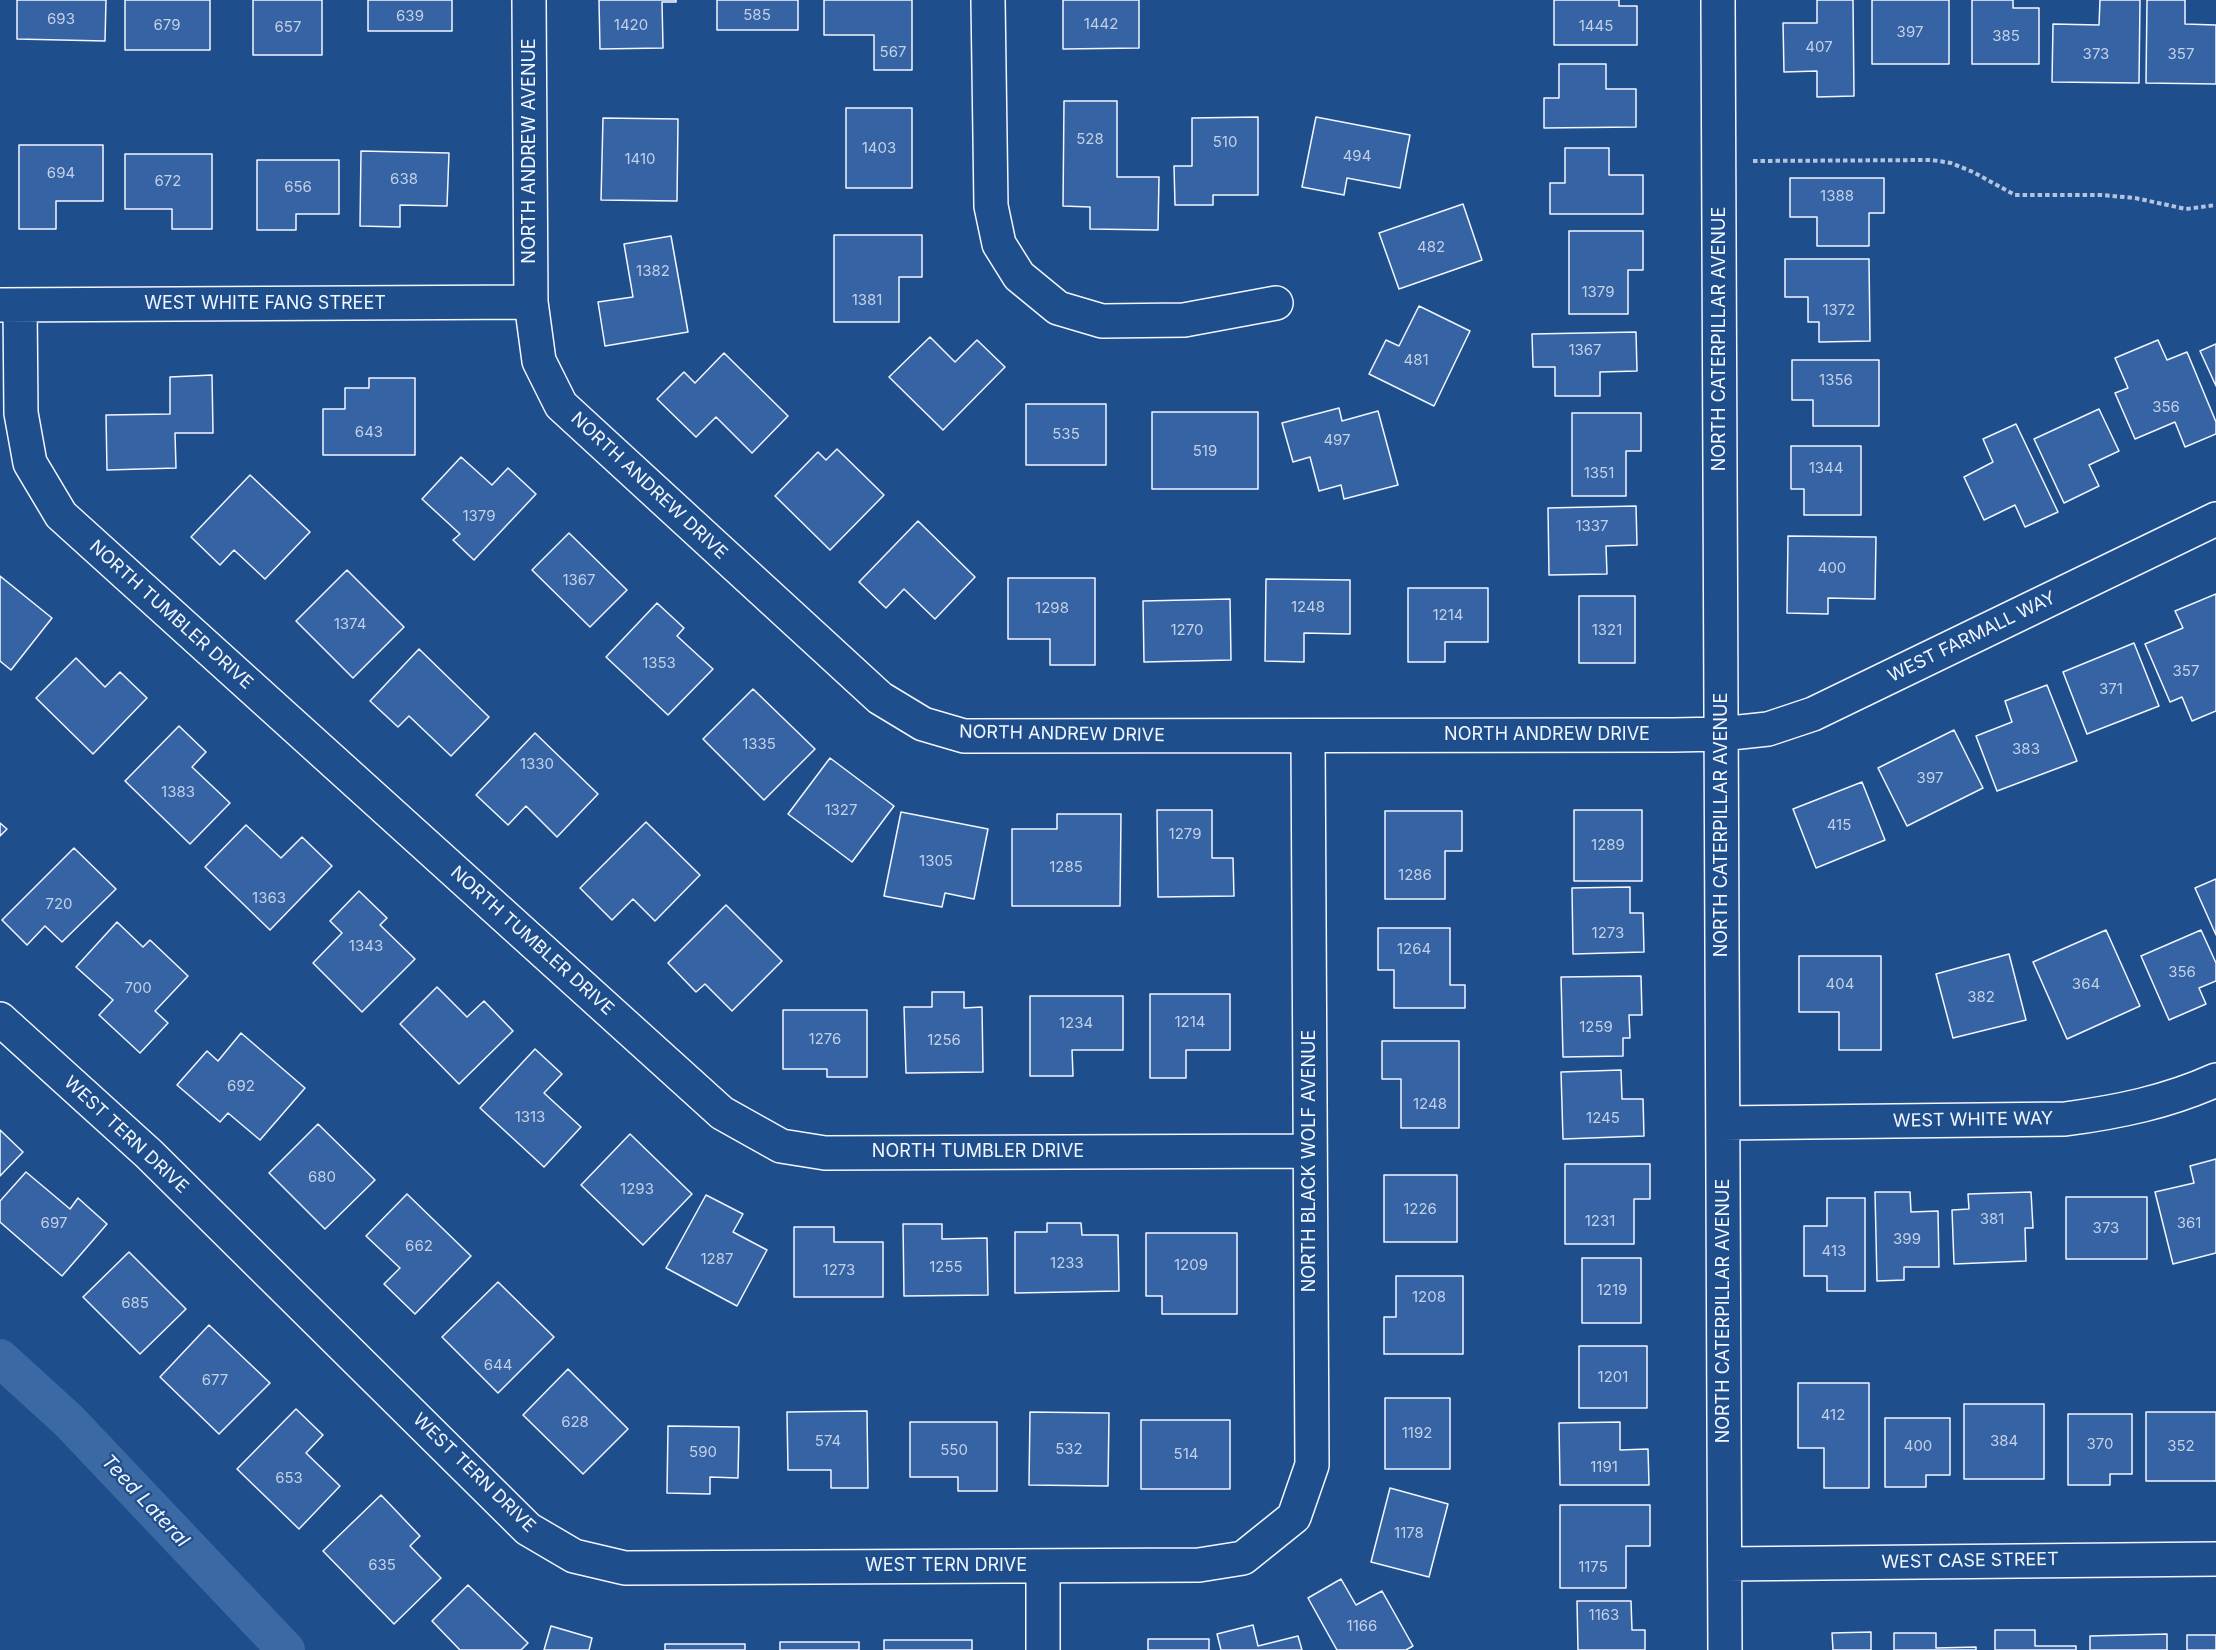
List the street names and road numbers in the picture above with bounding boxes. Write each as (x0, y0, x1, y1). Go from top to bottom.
street label: NORTH ANDREW AVENUE (519, 38, 541, 264)
street label: NORTH CATERPILLAR AVENUE (1709, 207, 1731, 471)
street label: WEST WHITE FANG STREET (144, 293, 386, 315)
street label: NORTH ANDREW DRIVE (566, 408, 732, 564)
street label: NORTH TUMBLER DRIVE (85, 536, 257, 694)
street label: WEST FARMALL WAY (1885, 587, 2059, 687)
street label: NORTH CATERPILLAR AVENUE (1711, 693, 1733, 957)
street label: NORTH ANDREW DRIVE (959, 721, 1165, 747)
street label: NORTH ANDREW DRIVE (1444, 724, 1650, 746)
street label: NORTH TUMBLER DRIVE (446, 862, 618, 1020)
street label: NORTH BLACK WOLF AVENUE (1299, 1030, 1321, 1292)
street label: WEST TERN DRIVE (59, 1072, 193, 1198)
street label: WEST WHITE WAY (1893, 1108, 2053, 1132)
street label: NORTH TUMBLER DRIVE (872, 1141, 1084, 1163)
street label: NORTH CATERPILLAR AVENUE (1713, 1179, 1735, 1443)
street label: WEST TERN DRIVE (408, 1409, 540, 1537)
street label: WEST CASE STREET (1881, 1549, 2059, 1573)
street label: WEST TERN DRIVE (865, 1555, 1027, 1577)

